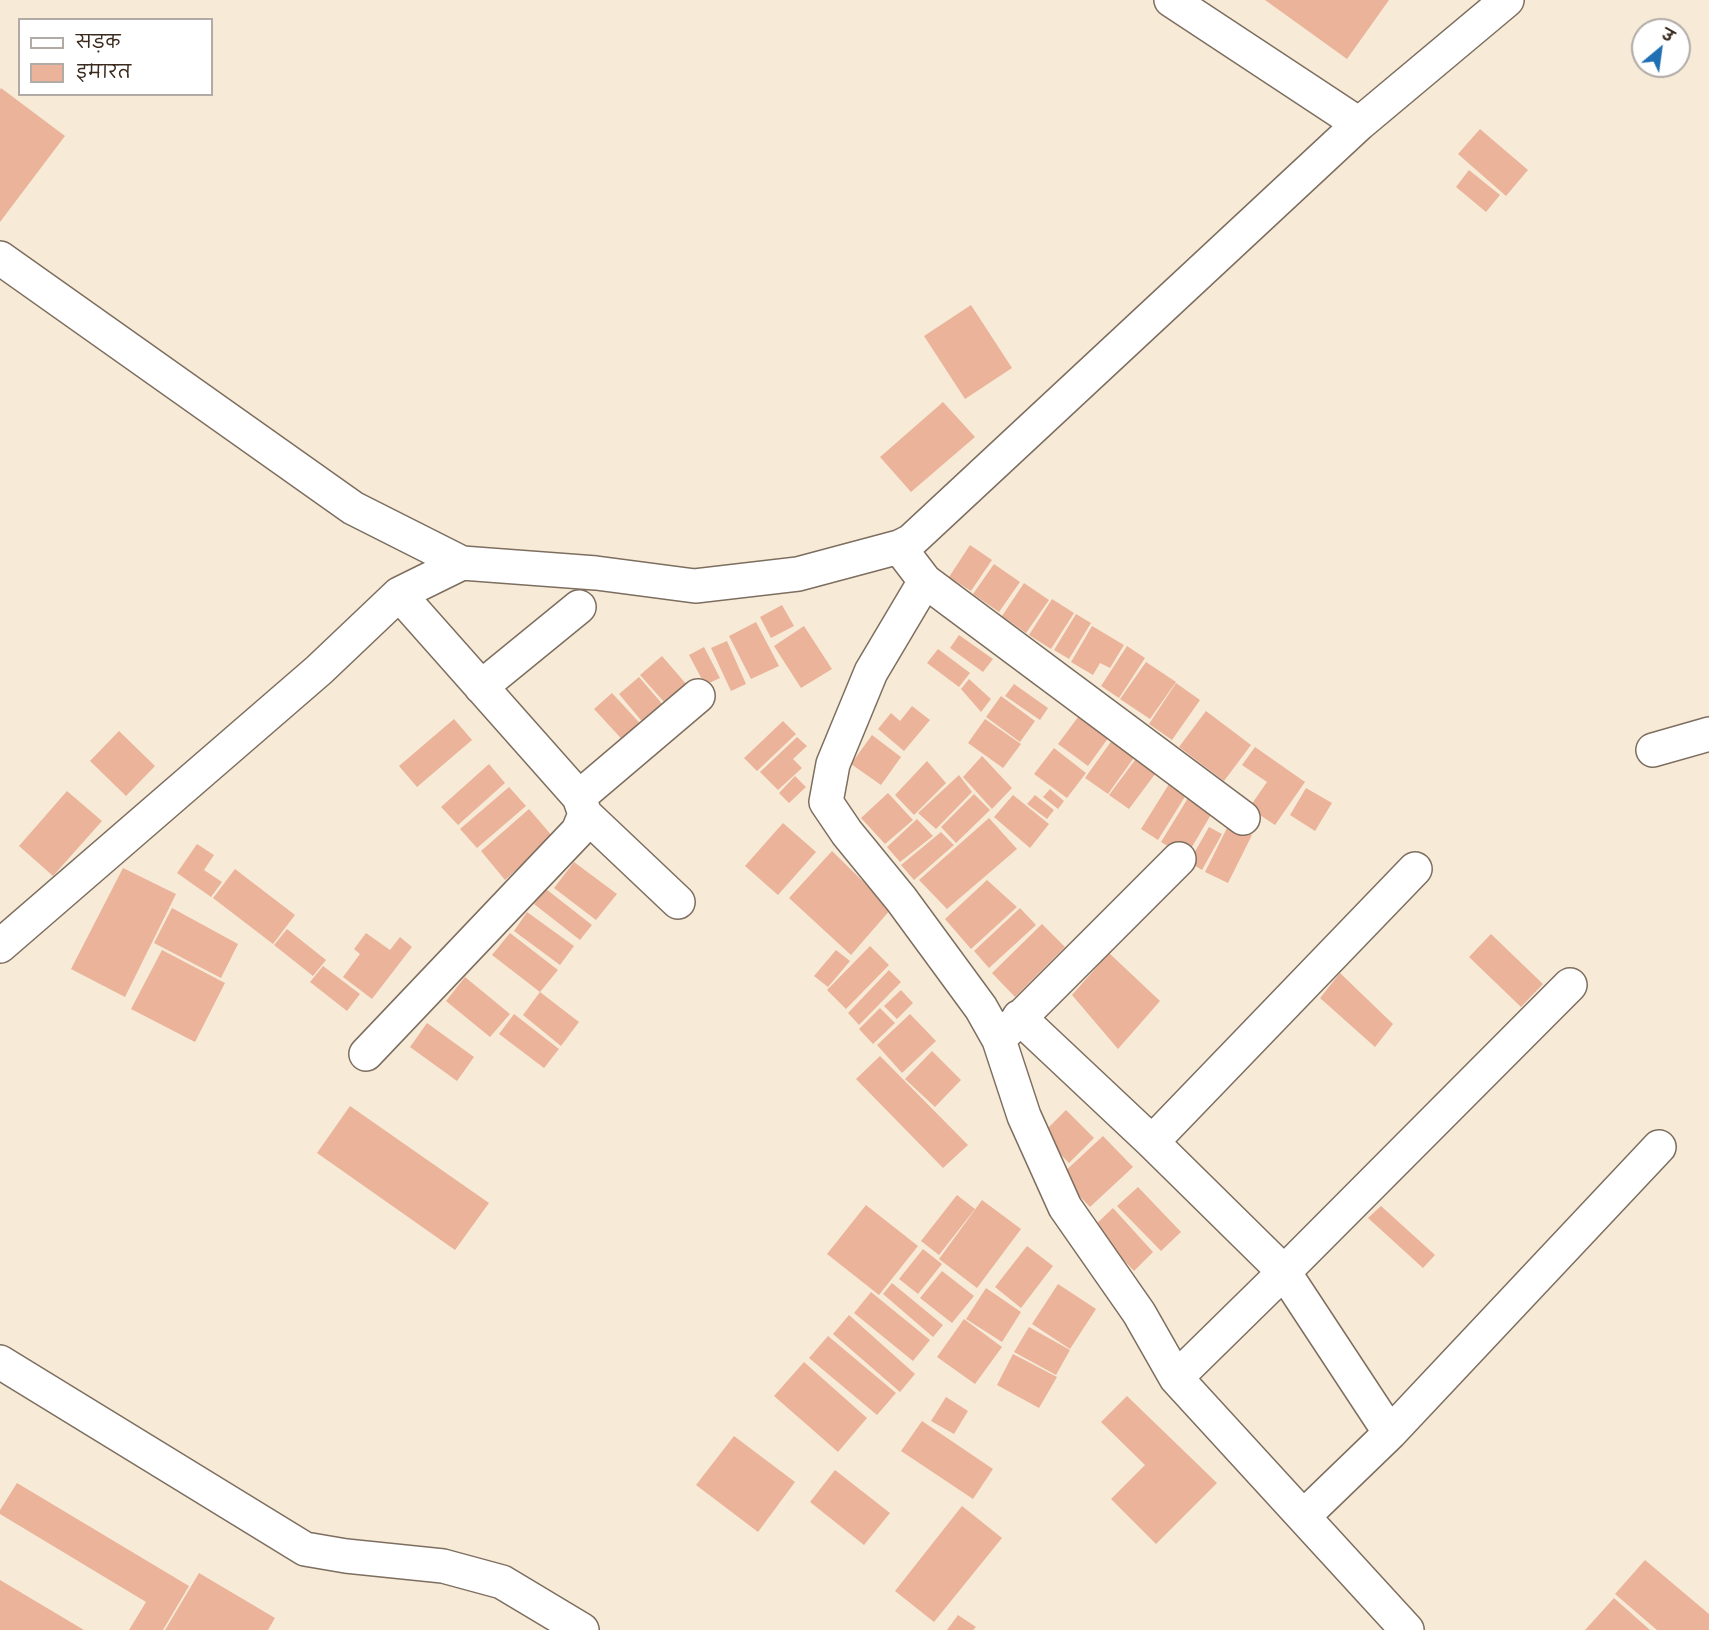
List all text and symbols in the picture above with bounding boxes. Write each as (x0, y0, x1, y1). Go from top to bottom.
legend (18, 18, 213, 96)
north arrow (1631, 18, 1691, 78)
text: उ (1658, 21, 1679, 47)
text: सड़क (76, 27, 120, 54)
text: इमारत (76, 57, 131, 84)

